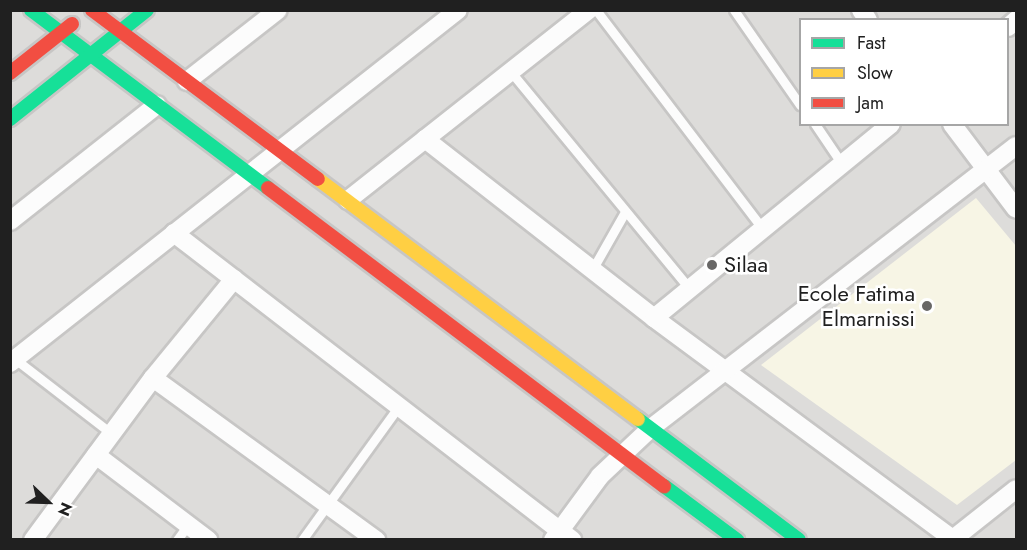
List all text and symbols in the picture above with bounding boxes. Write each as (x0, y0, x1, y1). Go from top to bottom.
legend (799, 18, 1009, 126)
text: Fast (857, 30, 886, 56)
text: Slow (857, 60, 893, 86)
text: Jam (857, 90, 884, 116)
place label: Silaa (724, 252, 768, 278)
marker: Silaa (705, 258, 719, 272)
place label: Ecole Fatima Elmarnissi (798, 280, 915, 332)
marker: Ecole Fatima Elmarnissi (920, 299, 934, 313)
north arrow (18, 472, 78, 532)
text: N (52, 499, 78, 520)

